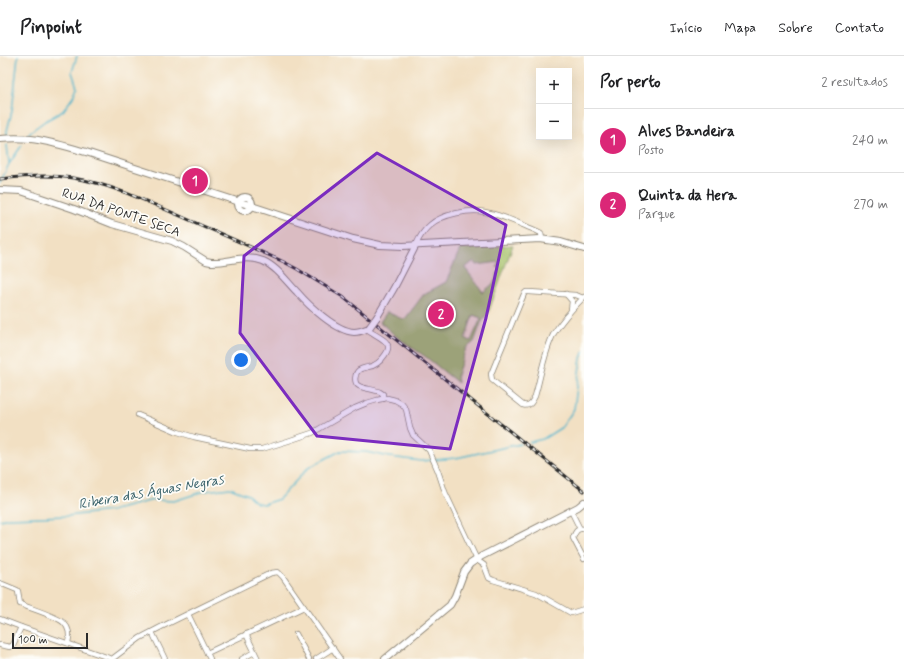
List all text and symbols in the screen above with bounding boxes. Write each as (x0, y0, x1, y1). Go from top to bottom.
text: Pinpoint (20, 15, 82, 40)
text: Início (669, 19, 702, 37)
text: Mapa (724, 19, 756, 37)
text: Sobre (778, 19, 813, 37)
text: Contato (835, 19, 884, 37)
map controls (536, 68, 572, 140)
button: + (536, 68, 572, 104)
text: Por perto (600, 71, 661, 93)
text: 2 resultados (821, 74, 888, 91)
button: − (536, 104, 572, 140)
text: Alves Bandeira (638, 122, 735, 142)
text: 1 (610, 132, 616, 149)
text: 240 m (852, 132, 888, 149)
text: Posto (638, 142, 664, 159)
pin: 1 (182, 166, 208, 196)
street label: RUA DA PONTE SECA (60, 185, 182, 241)
text: Quinta da Hera (638, 186, 737, 206)
text: 2 (610, 196, 616, 213)
text: 270 m (853, 196, 888, 213)
text: Parque (638, 206, 675, 223)
pin: 2 (428, 299, 454, 329)
your location (231, 350, 251, 370)
water label: Ribeira das Águas Negras (77, 470, 227, 515)
scale bar (12, 631, 88, 650)
text: 100 m (18, 633, 48, 647)

